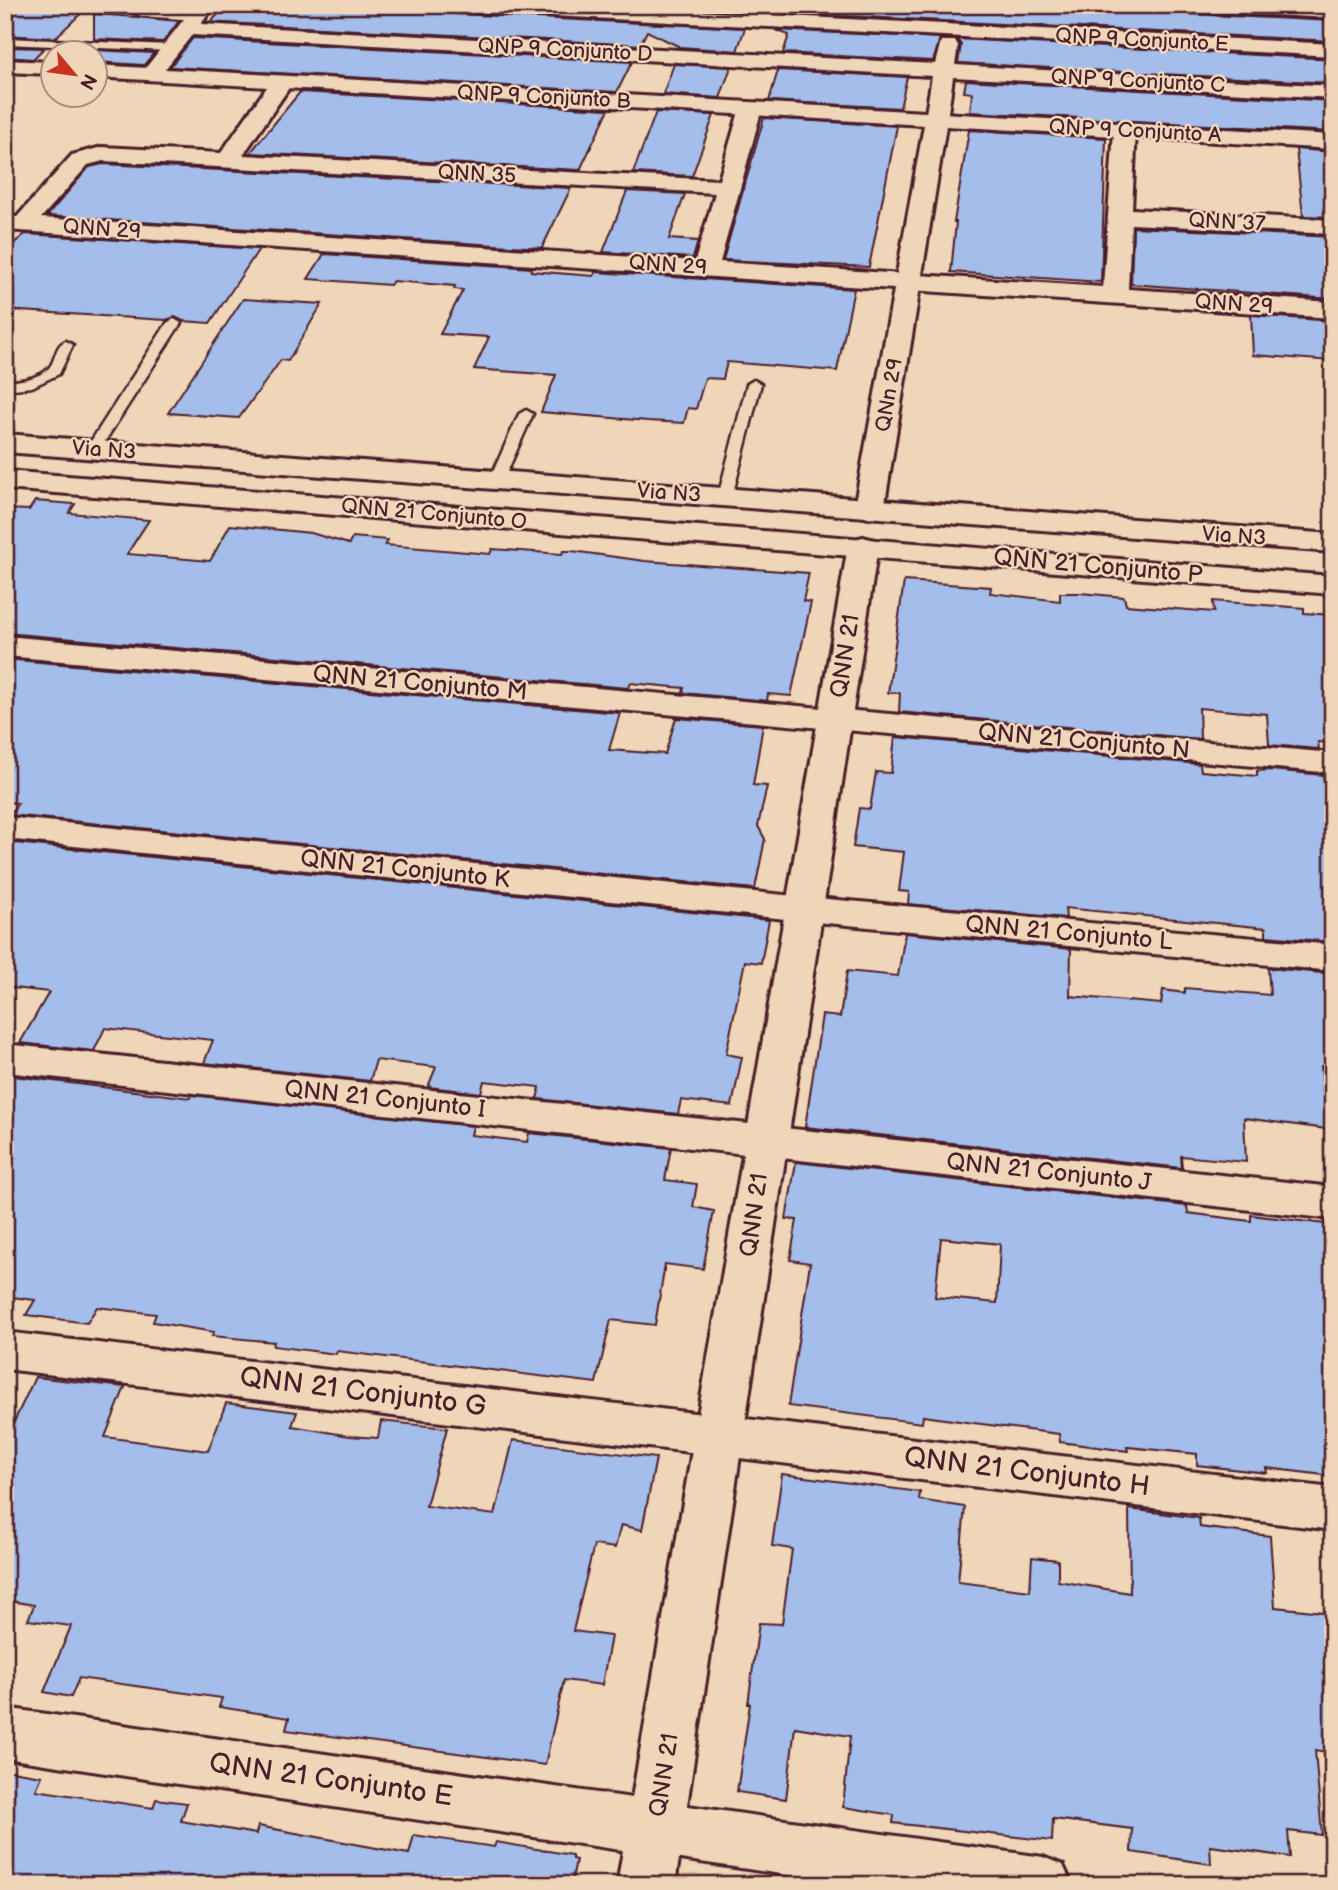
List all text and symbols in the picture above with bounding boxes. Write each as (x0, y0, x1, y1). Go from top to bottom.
street label: QNP 9 Conjunto E (1055, 23, 1229, 57)
street label: QNP 9 Conjunto D (477, 33, 653, 67)
north arrow (38, 38, 108, 108)
street label: QNP 9 Conjunto C (1050, 64, 1226, 98)
text: N (74, 70, 101, 93)
street label: QNP 9 Conjunto B (457, 80, 631, 114)
street label: QNP 9 Conjunto A (1048, 114, 1222, 148)
street label: QNN 35 (437, 159, 517, 189)
street label: QNN 37 (1188, 208, 1267, 237)
street label: QNN 29 (62, 214, 142, 244)
street label: QNN 29 (628, 250, 708, 280)
street label: QNN 29 (1194, 289, 1274, 319)
street label: QNn 29 (870, 356, 908, 434)
street label: Via N3 (71, 435, 137, 465)
street label: Via N3 (636, 478, 702, 508)
street label: QNN 21 Conjunto O (340, 493, 528, 535)
street label: Via N3 (1201, 521, 1267, 551)
street label: QNN 21 Conjunto P (992, 542, 1204, 590)
street label: QNN 21 (824, 612, 866, 700)
street label: QNN 21 Conjunto M (312, 659, 528, 707)
street label: QNN 21 Conjunto N (977, 717, 1191, 765)
street label: QNN 21 Conjunto K (299, 844, 511, 894)
street label: QNN 21 Conjunto L (964, 909, 1174, 957)
street label: QNN 21 Conjunto I (283, 1074, 487, 1124)
street label: QNN 21 Conjunto J (945, 1147, 1153, 1197)
street label: QNN 21 (734, 1171, 774, 1259)
street label: QNN 21 Conjunto G (238, 1361, 488, 1423)
street label: QNN 21 Conjunto H (902, 1441, 1152, 1503)
street label: QNN 21 (643, 1731, 685, 1819)
street label: QNN 21 Conjunto E (207, 1747, 455, 1813)

